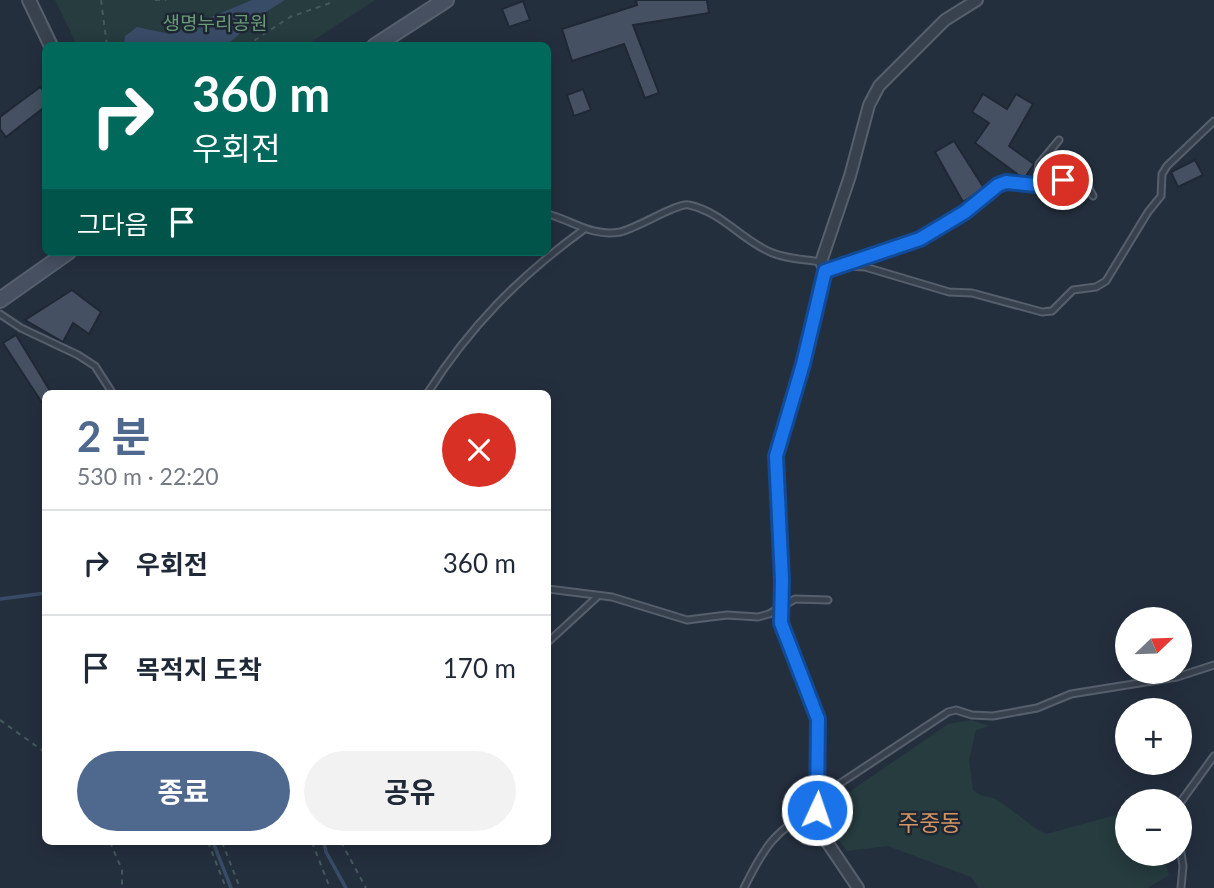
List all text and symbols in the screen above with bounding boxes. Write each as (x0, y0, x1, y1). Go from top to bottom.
park label: 생명누리공원 (163, 11, 267, 34)
text: 360 m (192, 64, 330, 122)
icon: right (77, 70, 168, 161)
text: 우회전 (192, 128, 280, 167)
pin (1033, 150, 1093, 210)
icon: arrive (1044, 161, 1082, 199)
icon: arrive (163, 203, 201, 241)
text: 그다음 (77, 208, 149, 240)
text: 2 분 (77, 411, 150, 461)
button: close (442, 413, 516, 487)
text: 530 m · 22:20 (77, 462, 219, 490)
icon: right (77, 544, 115, 582)
text: 360 m (443, 547, 516, 579)
text: 우회전 (136, 548, 208, 580)
north arrow (1115, 607, 1192, 684)
map controls (1115, 607, 1192, 866)
icon: arrive (77, 649, 115, 687)
text: 170 m (443, 652, 516, 684)
text: 목적지 도착 (136, 653, 262, 685)
button: + (1115, 698, 1192, 775)
button: 종료 (77, 751, 290, 831)
button: 공유 (304, 751, 516, 831)
position arrow (780, 773, 854, 847)
button: − (1115, 789, 1192, 866)
district label: 주중동 (898, 808, 962, 836)

